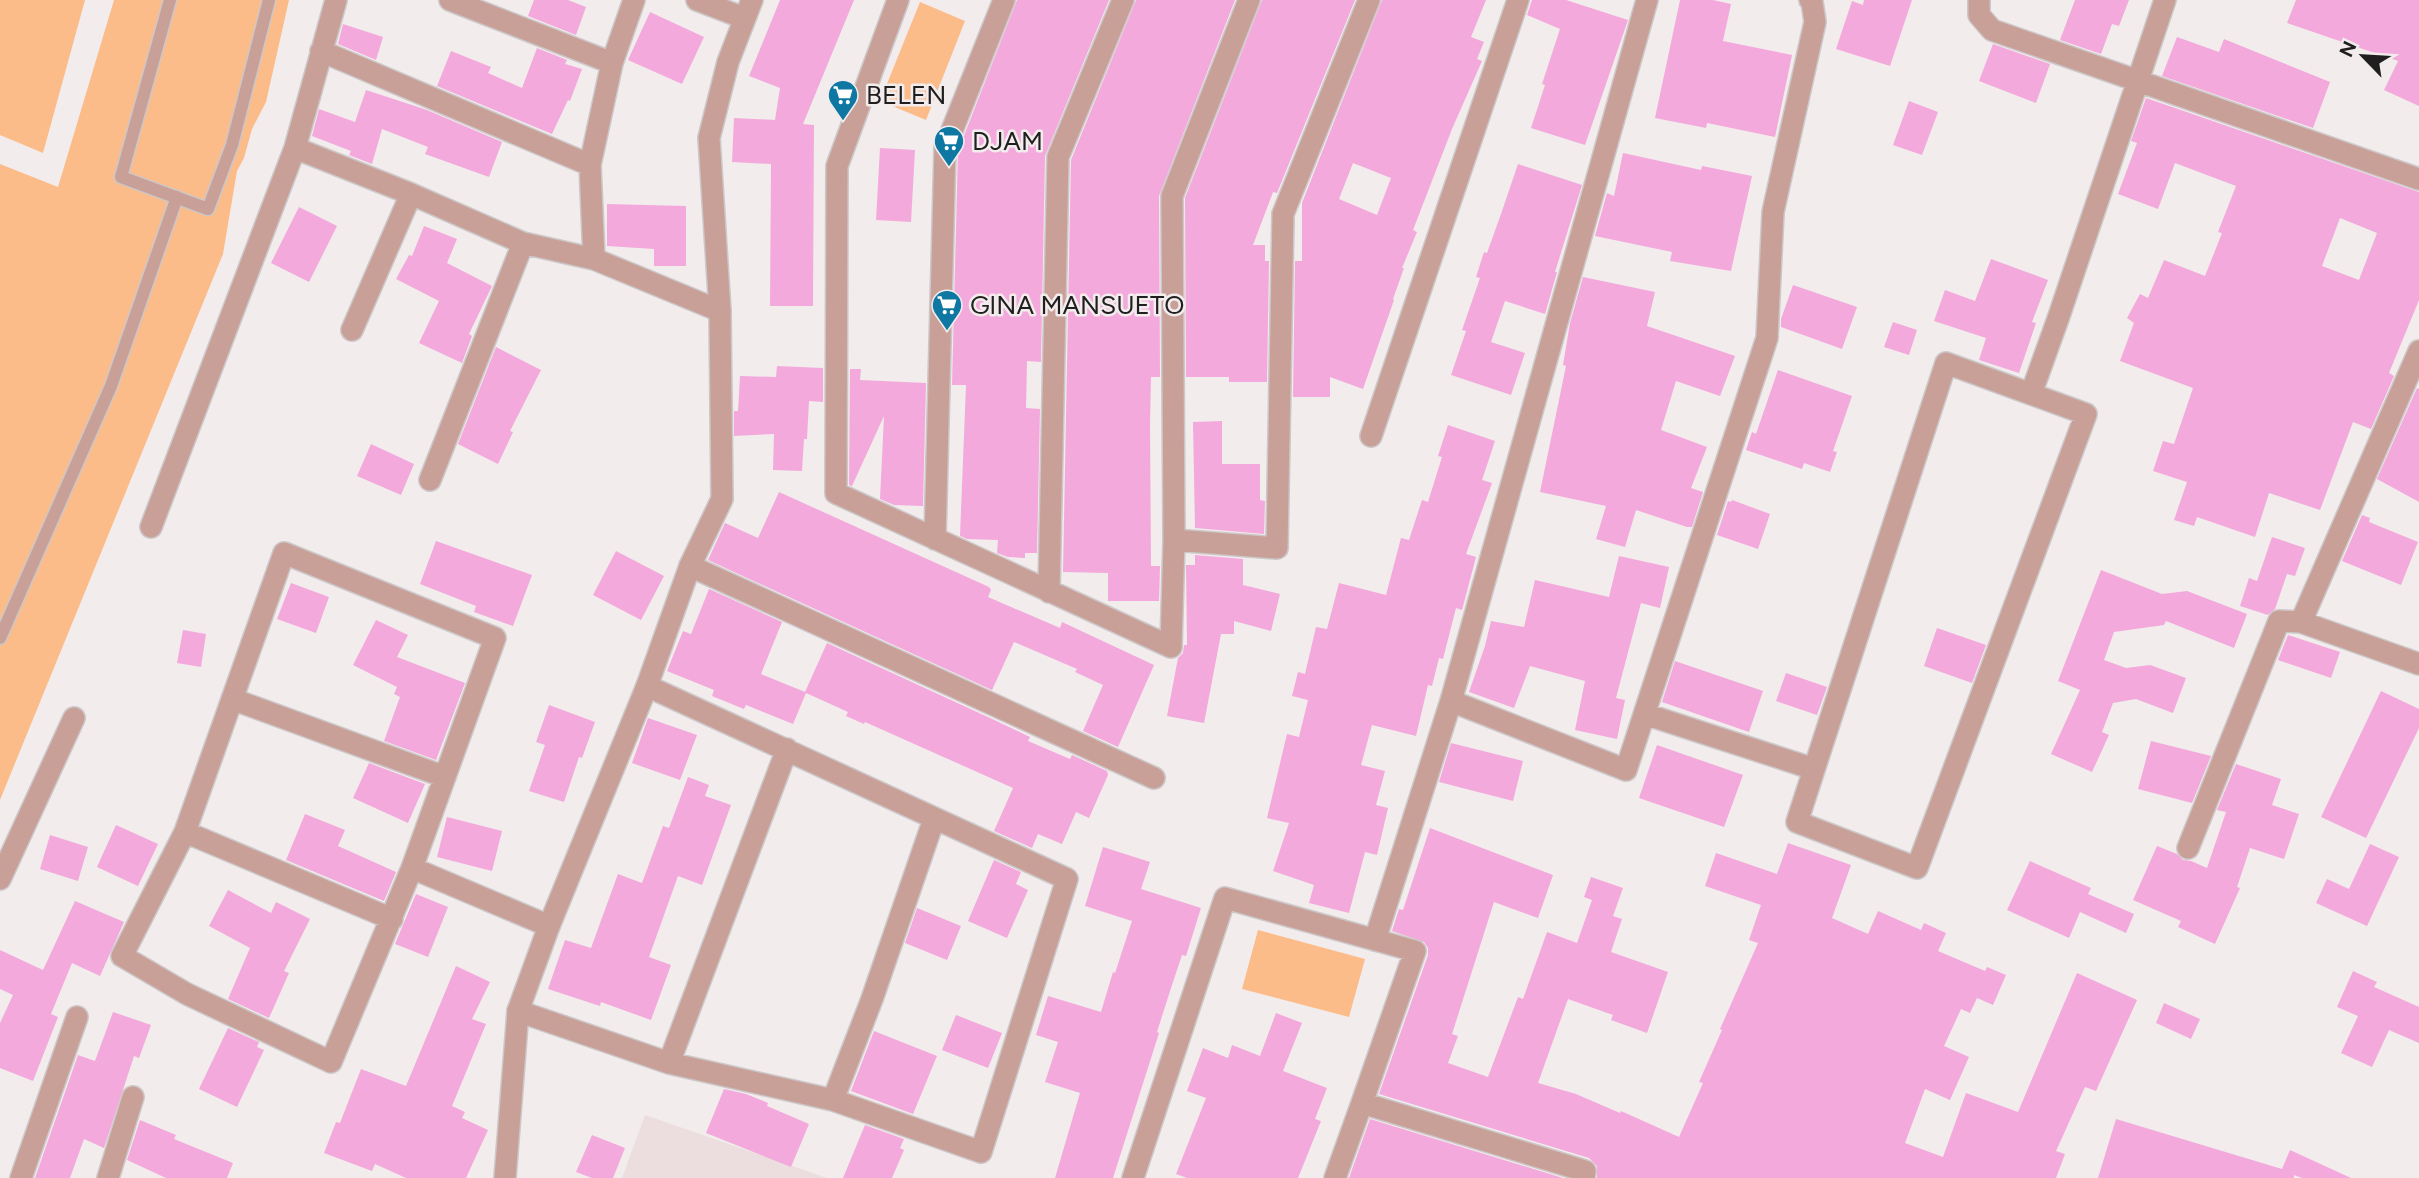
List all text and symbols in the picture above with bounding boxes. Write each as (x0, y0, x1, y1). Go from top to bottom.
north arrow (2328, 21, 2398, 91)
text: N (2335, 38, 2362, 61)
supermarket icon: BELEN (826, 78, 860, 122)
place label: BELEN (866, 79, 946, 111)
supermarket icon: DJAM (932, 124, 966, 168)
place label: DJAM (972, 125, 1043, 157)
supermarket icon: GINA MANSUETO (930, 288, 964, 332)
place label: GINA MANSUETO (970, 289, 1185, 321)

